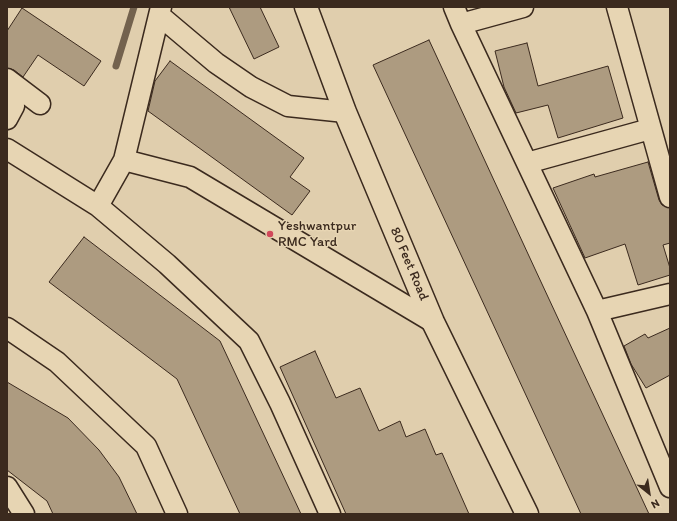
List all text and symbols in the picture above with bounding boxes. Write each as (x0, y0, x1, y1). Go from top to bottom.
place label: Yeshwantpur RMC Yard (278, 218, 356, 250)
street label: 80 Feet Road (386, 225, 432, 303)
marker: Yeshwantpur RMC Yard (265, 229, 275, 239)
north arrow (629, 473, 669, 513)
text: N (649, 496, 662, 511)

